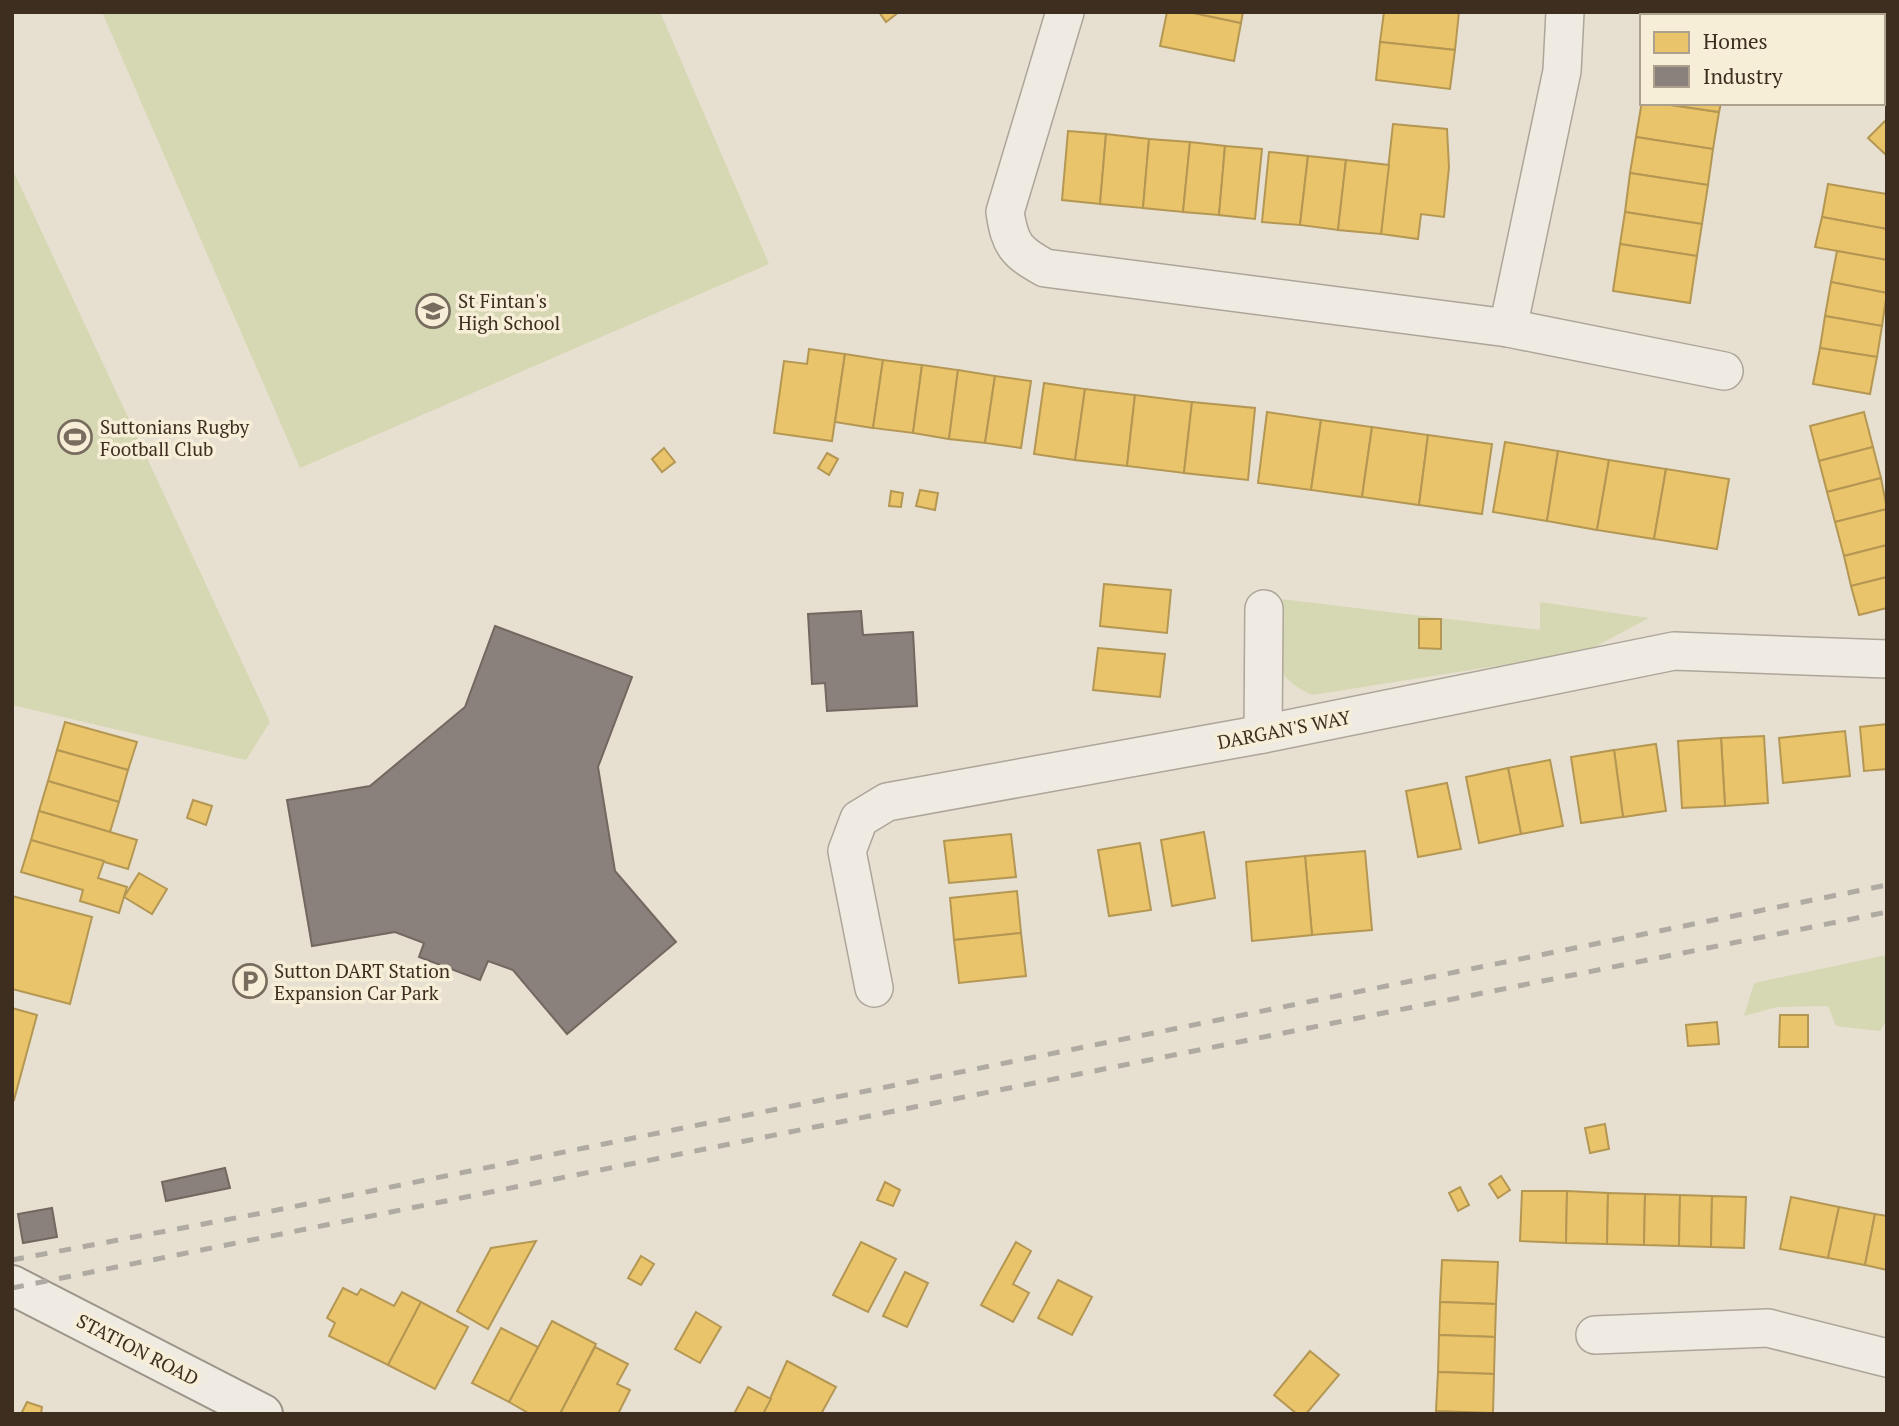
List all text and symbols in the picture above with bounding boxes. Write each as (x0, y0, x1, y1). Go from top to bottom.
legend (1640, 14, 1885, 105)
text: Homes (1703, 27, 1768, 55)
text: Industry (1703, 62, 1783, 90)
place label: St Fintan's High School (458, 288, 560, 335)
school or university icon: St Fintan's High School (414, 292, 452, 330)
place label: Suttonians Rugby Football Club (100, 414, 249, 461)
sports icon: Suttonians Rugby Football Club (56, 418, 94, 456)
street label: DARGAN'S WAY (1215, 704, 1354, 754)
place label: Sutton DART Station Expansion Car Park (274, 958, 450, 1005)
parking icon: Sutton DART Station Expansion Car Park (231, 962, 269, 1000)
street label: STATION ROAD (73, 1307, 203, 1391)

